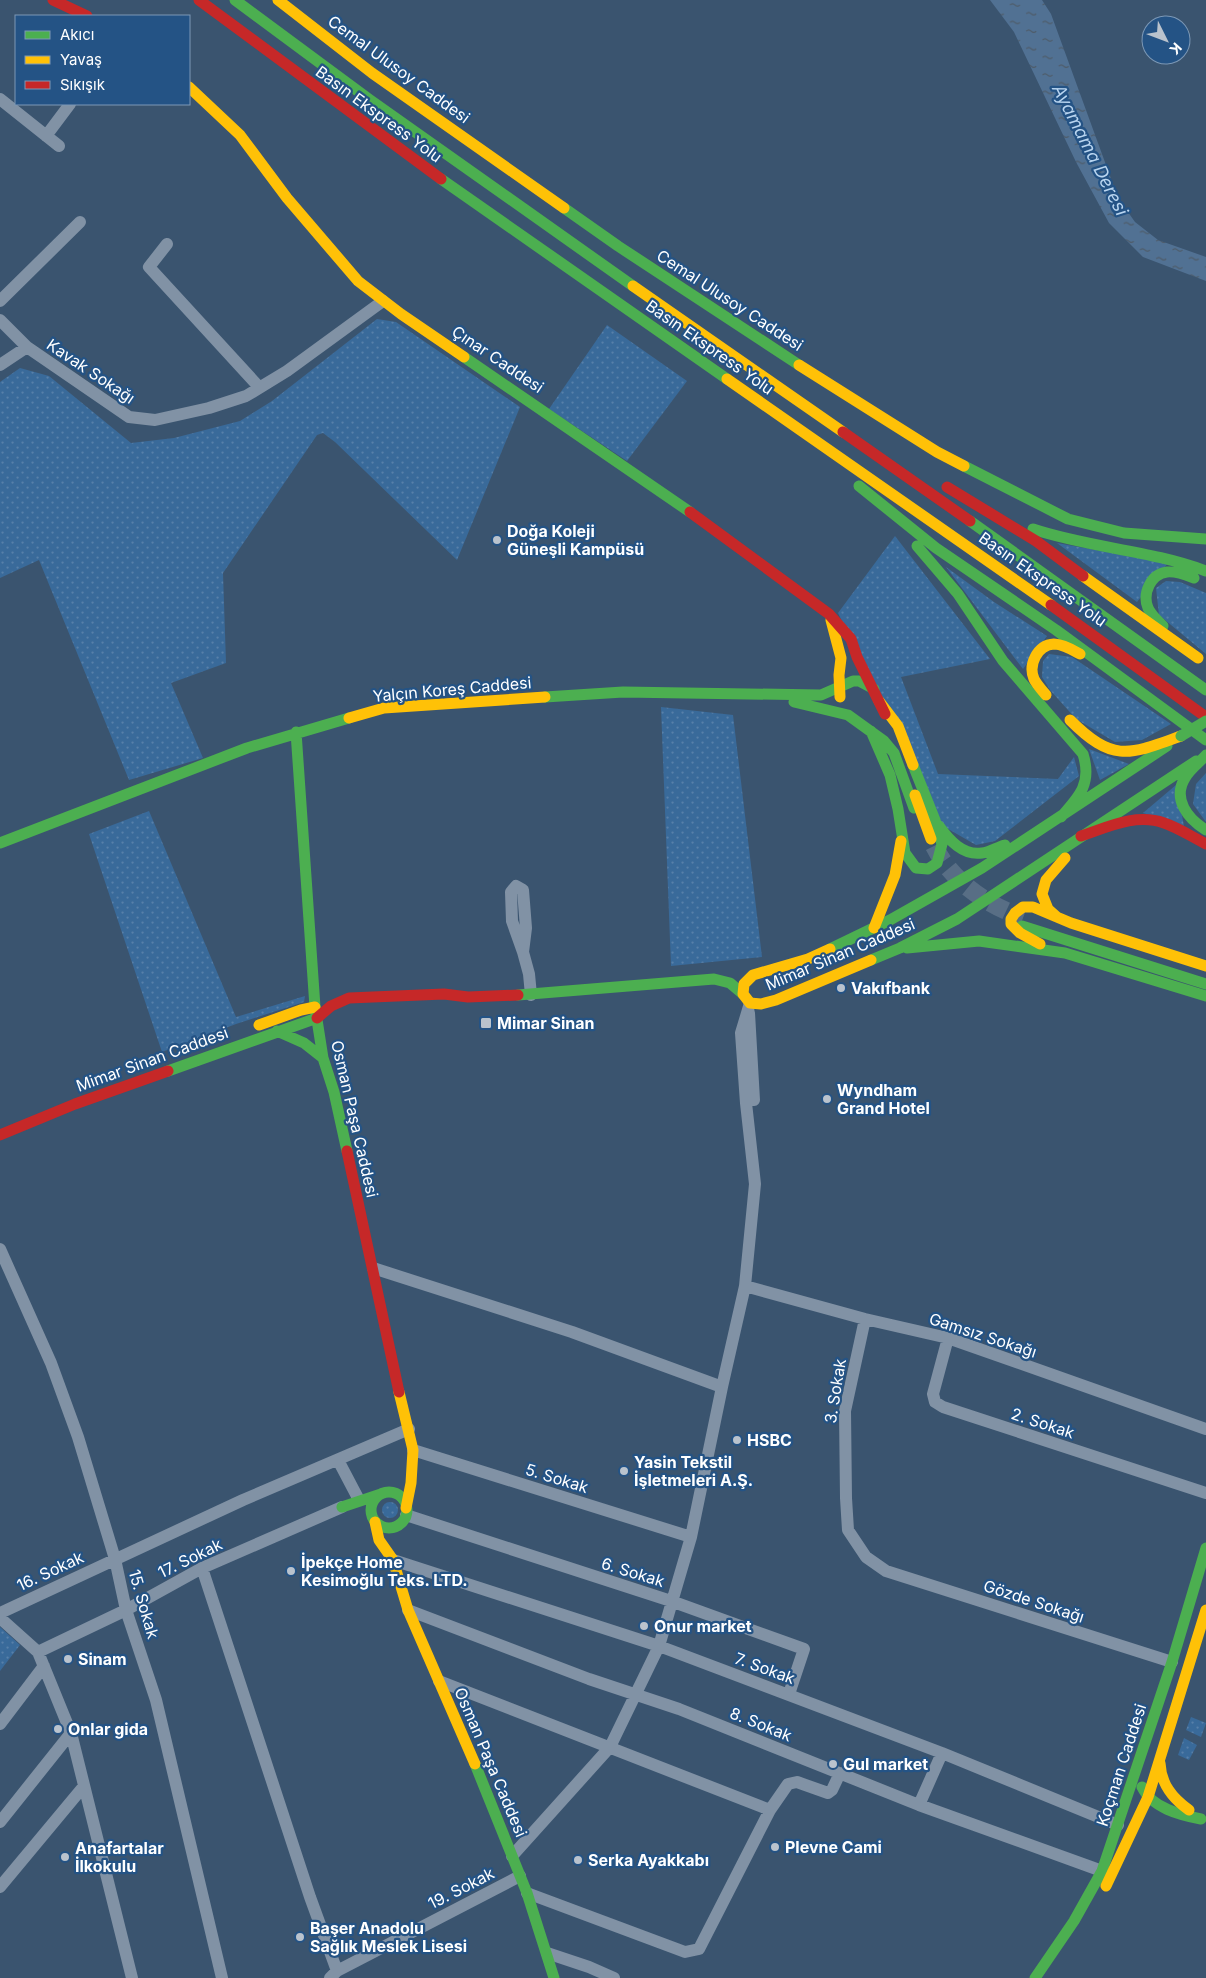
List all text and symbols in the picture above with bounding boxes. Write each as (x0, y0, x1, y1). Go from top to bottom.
street label: Cemal Ulusoy Caddesi (324, 11, 474, 127)
legend (15, 15, 190, 105)
north arrow (1141, 15, 1191, 65)
text: Akıcı (60, 25, 94, 44)
text: K (1166, 40, 1186, 58)
text: Yavaş (60, 50, 102, 69)
street label: Basın Ekspress Yolu (312, 61, 446, 167)
text: Sıkışık (60, 75, 106, 94)
water label: Ayamama Deresi (1048, 80, 1133, 220)
street label: Cemal Ulusoy Caddesi (653, 245, 807, 355)
street label: Basın Ekspress Yolu (642, 295, 778, 399)
street label: Çınar Caddesi (448, 321, 548, 397)
street label: Kavak Sokağı (43, 334, 139, 408)
place label: Doğa Koleji Güneşli Kampüsü (507, 521, 644, 559)
street label: Basın Ekspress Yolu (975, 527, 1111, 631)
marker: Doğa Koleji Güneşli Kampüsü (491, 534, 503, 546)
street label: Yalçın Koreş Caddesi (372, 672, 532, 706)
street label: Mimar Sinan Caddesi (762, 913, 918, 995)
place label: Vakıfbank (851, 978, 931, 998)
marker: Vakıfbank (835, 982, 847, 994)
place label: Mimar Sinan (497, 1013, 594, 1033)
marker: Mimar Sinan (479, 1016, 493, 1030)
street label: Mimar Sinan Caddesi (73, 1022, 231, 1096)
street label: Osman Paşa Caddesi (327, 1038, 383, 1200)
place label: Wyndham Grand Hotel (837, 1080, 930, 1118)
marker: Wyndham Grand Hotel (821, 1093, 833, 1105)
street label: Gamsız Sokağı (927, 1308, 1039, 1362)
street label: 3. Sokak (820, 1357, 850, 1425)
street label: 2. Sokak (1009, 1403, 1077, 1443)
place label: HSBC (747, 1430, 792, 1450)
marker: HSBC (731, 1434, 743, 1446)
place label: Yasin Tekstil İşletmeleri A.Ş. (634, 1452, 753, 1490)
street label: 5. Sokak (523, 1459, 591, 1497)
marker: Yasin Tekstil İşletmeleri A.Ş. (618, 1465, 630, 1477)
street label: 17. Sokak (155, 1534, 226, 1582)
street label: 16. Sokak (13, 1547, 87, 1595)
place label: İpekçe Home Kesimoğlu Teks. LTD. (301, 1552, 468, 1590)
street label: 6. Sokak (599, 1553, 667, 1591)
marker: İpekçe Home Kesimoğlu Teks. LTD. (285, 1565, 297, 1577)
street label: 15. Sokak (125, 1567, 164, 1641)
street label: Gözde Sokağı (981, 1575, 1087, 1627)
place label: Onur market (654, 1616, 752, 1636)
marker: Onur market (638, 1620, 650, 1632)
street label: 7. Sokak (732, 1648, 798, 1688)
place label: Sinam (78, 1649, 127, 1669)
marker: Sinam (62, 1653, 74, 1665)
street label: Osman Paşa Caddesi (450, 1684, 532, 1840)
street label: Koçman Caddesi (1092, 1701, 1150, 1829)
street label: 8. Sokak (727, 1703, 795, 1746)
place label: Onlar gida (68, 1719, 148, 1739)
marker: Onlar gida (52, 1723, 64, 1735)
place label: Gul market (843, 1754, 928, 1774)
marker: Gul market (827, 1758, 839, 1770)
place label: Plevne Cami (785, 1837, 882, 1857)
place label: Anafartalar İlkokulu (75, 1838, 164, 1876)
marker: Plevne Cami (769, 1841, 781, 1853)
place label: Serka Ayakkabı (588, 1850, 709, 1870)
marker: Anafartalar İlkokulu (59, 1851, 71, 1863)
marker: Serka Ayakkabı (572, 1854, 584, 1866)
street label: 19. Sokak (425, 1863, 498, 1913)
place label: Başer Anadolu Sağlık Meslek Lisesi (310, 1918, 467, 1956)
marker: Başer Anadolu Sağlık Meslek Lisesi (294, 1931, 306, 1943)

